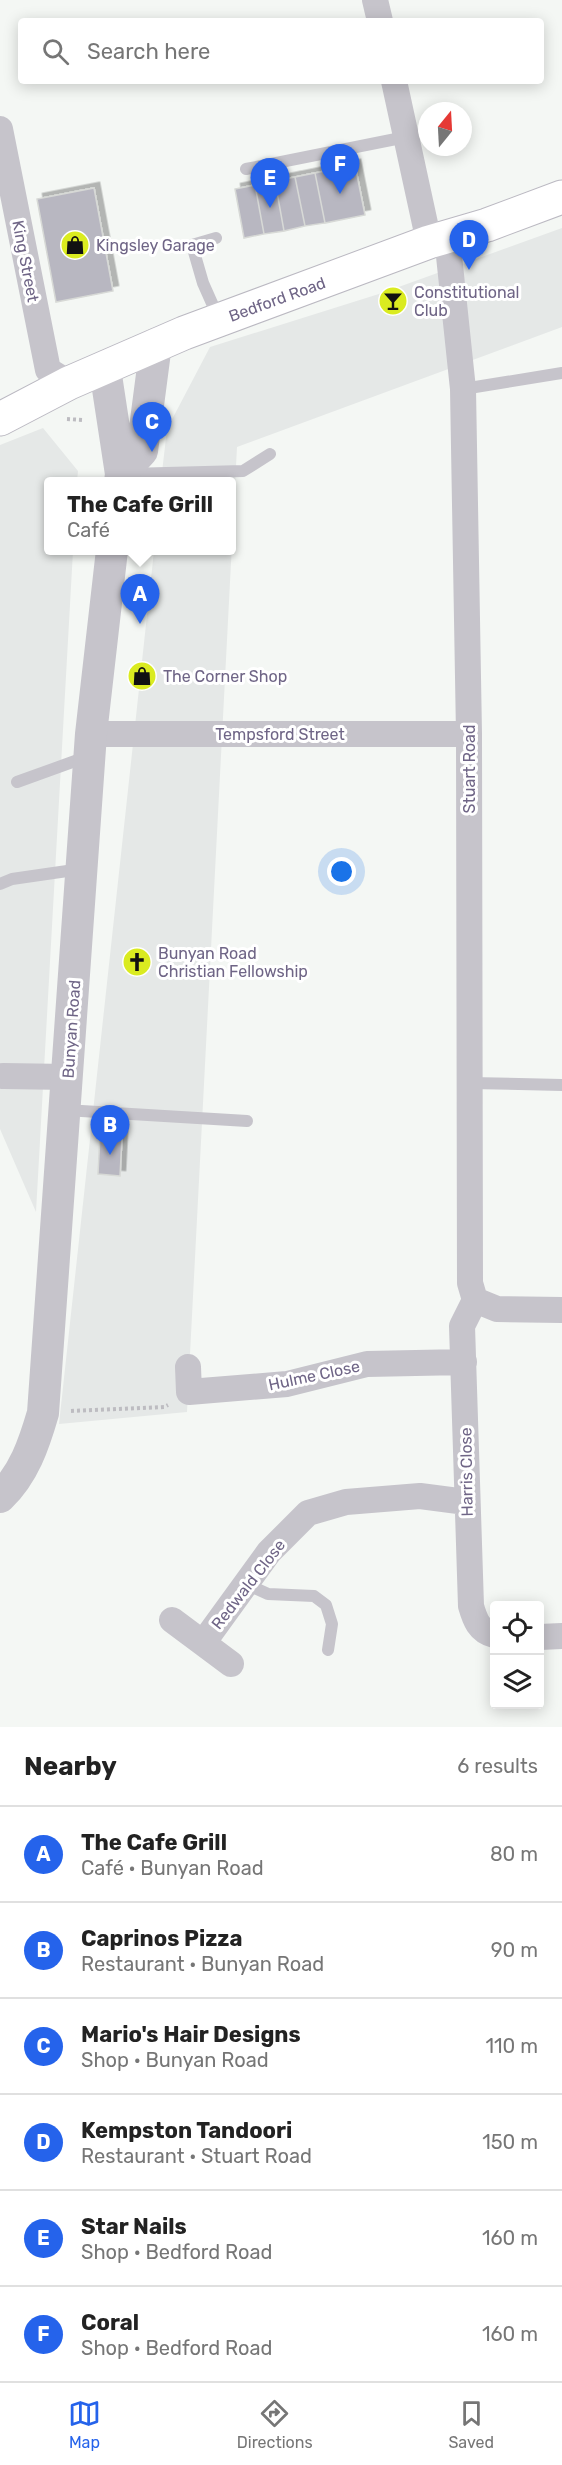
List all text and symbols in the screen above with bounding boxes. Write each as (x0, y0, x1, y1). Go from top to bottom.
search box (18, 18, 544, 84)
icon: search (39, 35, 72, 68)
text: Search here (87, 38, 210, 65)
north arrow (418, 102, 472, 156)
pin: F (320, 144, 360, 194)
pin: E (250, 158, 290, 208)
street label: King Street (8, 219, 43, 304)
pin: D (450, 220, 488, 270)
shop icon: Kingsley Garage (59, 229, 91, 261)
place label: Kingsley Garage (96, 236, 215, 255)
street label: Bedford Road (226, 273, 328, 326)
place label: Constitutional Club (414, 283, 519, 320)
bar icon: Constitutional Club (377, 285, 409, 317)
pin: C (132, 402, 172, 452)
popup (44, 477, 236, 555)
text: The Cafe Grill (67, 491, 213, 518)
text: Café (67, 518, 110, 542)
pin: A (120, 574, 160, 624)
shop icon: The Corner Shop (126, 660, 158, 692)
place label: The Corner Shop (163, 667, 287, 686)
street label: Tempsford Street (215, 725, 345, 744)
street label: Stuart Road (460, 725, 479, 813)
your location (327, 857, 356, 886)
place label: Bunyan Road Christian Fellowship (158, 944, 308, 981)
church icon: Bunyan Road Christian Fellowship (121, 946, 153, 978)
street label: Bunyan Road (59, 979, 84, 1079)
pin: B (90, 1106, 130, 1155)
street label: Hulme Close (267, 1357, 362, 1394)
street label: Harris Close (456, 1427, 477, 1517)
street label: Redwald Close (208, 1536, 289, 1633)
map controls (490, 1601, 544, 1709)
button: locate (490, 1601, 544, 1655)
button: layers (490, 1655, 544, 1709)
text: Nearby (24, 1751, 117, 1782)
text: 6 results (457, 1754, 538, 1778)
text: The Cafe Grill (81, 1829, 227, 1856)
text: A (36, 1842, 51, 1866)
text: 80 m (490, 1842, 538, 1866)
text: Café · Bunyan Road (81, 1856, 264, 1880)
text: Caprinos Pizza (81, 1925, 243, 1952)
text: B (36, 1938, 51, 1962)
text: 90 m (491, 1938, 538, 1962)
text: Restaurant · Bunyan Road (81, 1952, 324, 1976)
text: Mario's Hair Designs (81, 2021, 301, 2048)
text: C (36, 2034, 51, 2058)
text: 110 m (486, 2034, 538, 2058)
text: Shop · Bunyan Road (81, 2048, 269, 2072)
text: Kempston Tandoori (81, 2117, 292, 2144)
text: D (36, 2130, 51, 2154)
text: 150 m (482, 2130, 538, 2154)
text: Restaurant · Stuart Road (81, 2144, 312, 2168)
text: Star Nails (81, 2213, 187, 2240)
text: E (37, 2226, 50, 2250)
text: 160 m (482, 2226, 538, 2250)
text: Shop · Bedford Road (81, 2240, 272, 2264)
text: Coral (81, 2309, 139, 2336)
text: F (37, 2322, 50, 2346)
text: 160 m (482, 2322, 538, 2346)
text: Shop · Bedford Road (81, 2336, 272, 2360)
tab: Map (68, 2397, 101, 2452)
tab: Directions (237, 2397, 313, 2452)
tab: Saved (448, 2397, 494, 2452)

